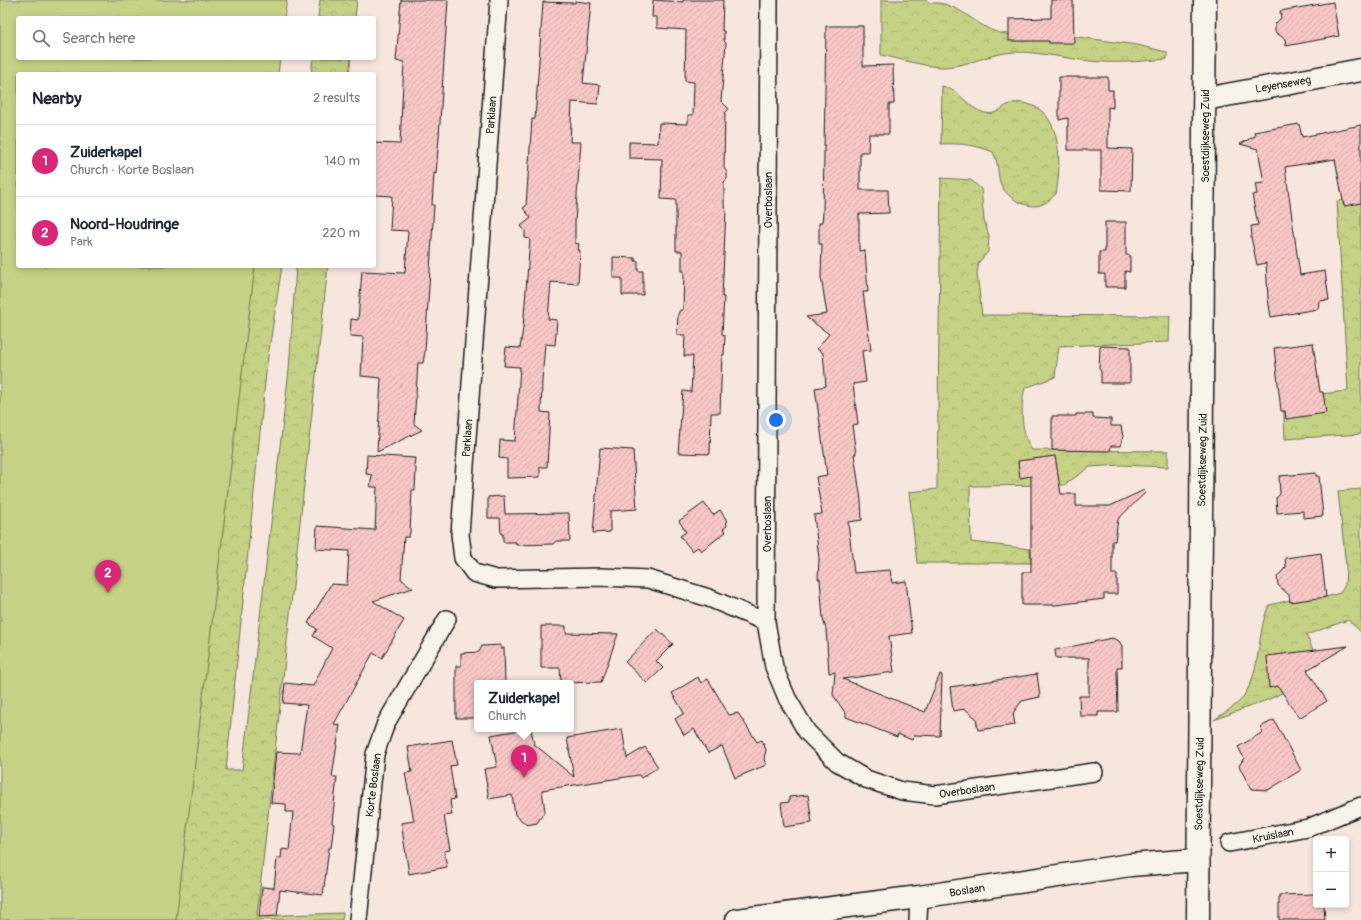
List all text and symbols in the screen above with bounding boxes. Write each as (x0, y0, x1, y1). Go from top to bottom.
search box (16, 16, 376, 60)
icon: search (30, 27, 52, 49)
text: Search here (62, 29, 135, 48)
street label: Leyenseweg (1254, 73, 1312, 96)
text: Nearby (32, 88, 81, 109)
street label: Soestdijkseweg Zuid (1199, 89, 1212, 183)
text: 2 results (313, 90, 360, 106)
street label: Parklaan (484, 96, 499, 134)
text: Zuiderkapel (70, 143, 142, 162)
text: 1 (42, 153, 48, 169)
text: 140 m (324, 153, 360, 169)
text: Church · Korte Boslaan (70, 162, 194, 178)
street label: Overboslaan (762, 172, 775, 228)
text: Noord-Houdringe (70, 215, 179, 234)
text: 2 (41, 225, 49, 241)
text: 220 m (322, 225, 360, 241)
text: Park (70, 234, 93, 250)
your location (766, 410, 786, 430)
street label: Soestdijkseweg Zuid (1195, 413, 1210, 507)
street label: Parklaan (460, 419, 475, 457)
street label: Overboslaan (761, 496, 774, 552)
pin: 2 (95, 560, 121, 593)
popup (474, 680, 574, 732)
text: Zuiderkapel (488, 689, 560, 708)
text: Church (488, 708, 526, 724)
street label: Soestdijkseweg Zuid (1192, 737, 1207, 831)
pin: 1 (511, 745, 537, 778)
street label: Korte Boslaan (363, 752, 384, 818)
street label: Overboslaan (938, 780, 996, 801)
street label: Kruislaan (1251, 825, 1295, 846)
map controls (1313, 836, 1349, 908)
button: + (1313, 836, 1349, 872)
button: − (1313, 872, 1349, 908)
street label: Boslaan (948, 881, 986, 900)

